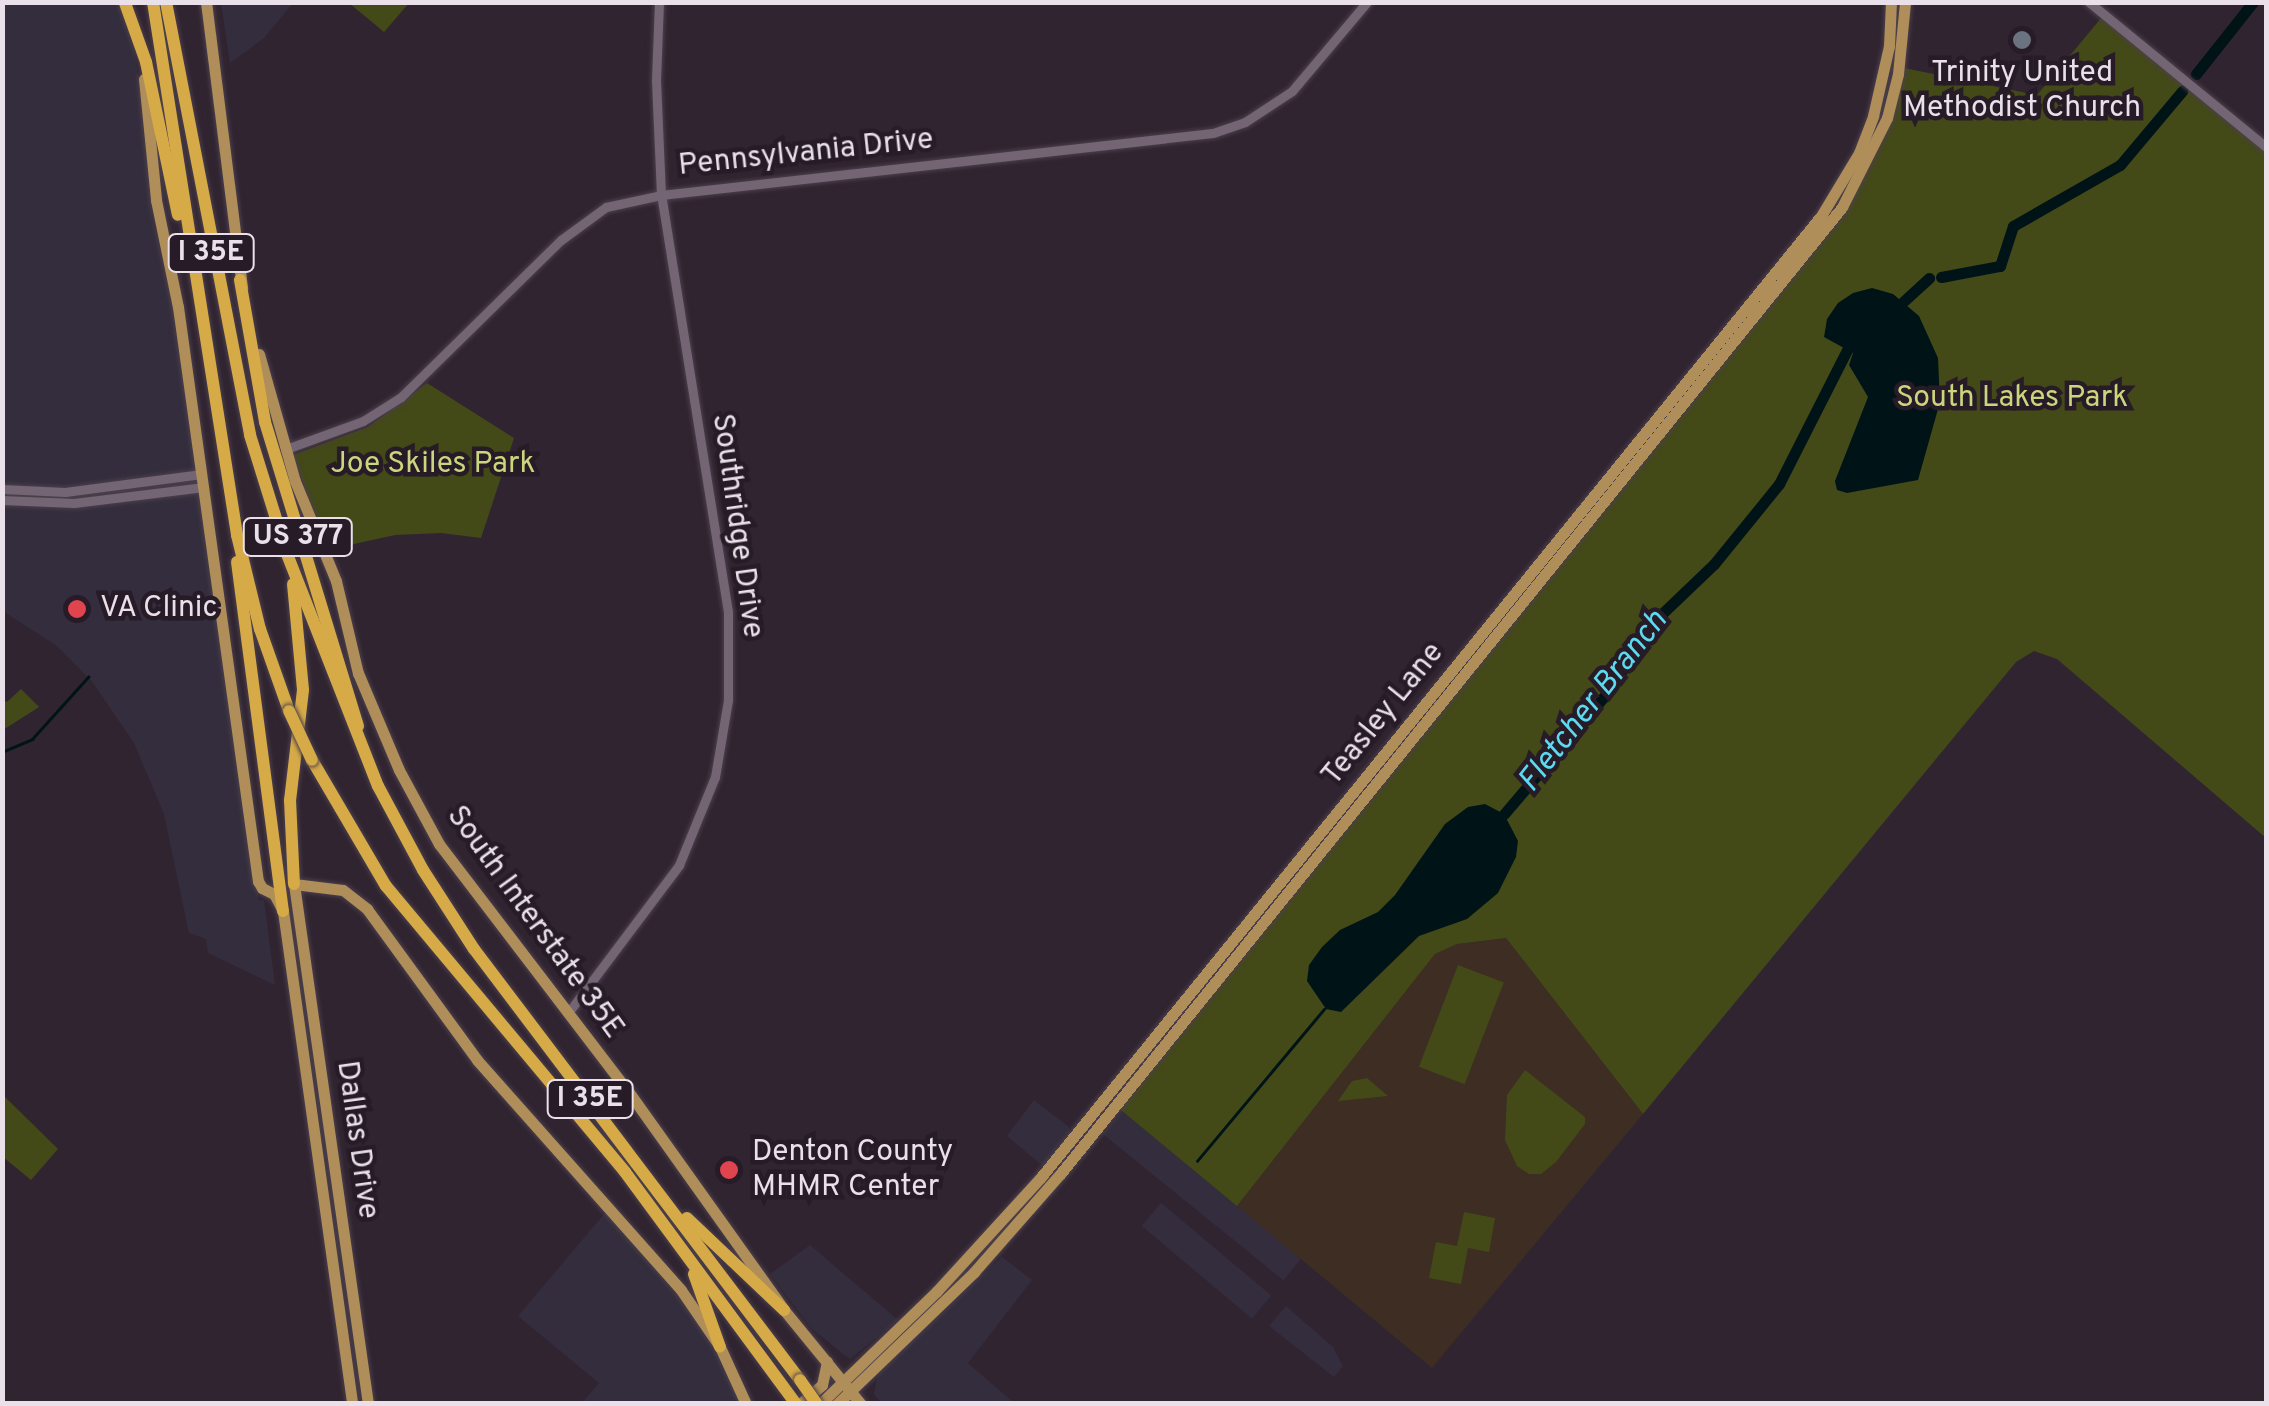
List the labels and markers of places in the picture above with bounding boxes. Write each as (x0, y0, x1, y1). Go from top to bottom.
marker: Trinity United Methodist Church (2011, 29, 2033, 51)
place label: Trinity United Methodist Church (1903, 56, 2141, 126)
place label: VA Clinic (100, 591, 219, 627)
marker: VA Clinic (64, 596, 90, 622)
place label: Denton County MHMR Center (752, 1135, 953, 1206)
marker: Denton County MHMR Center (716, 1157, 742, 1183)

